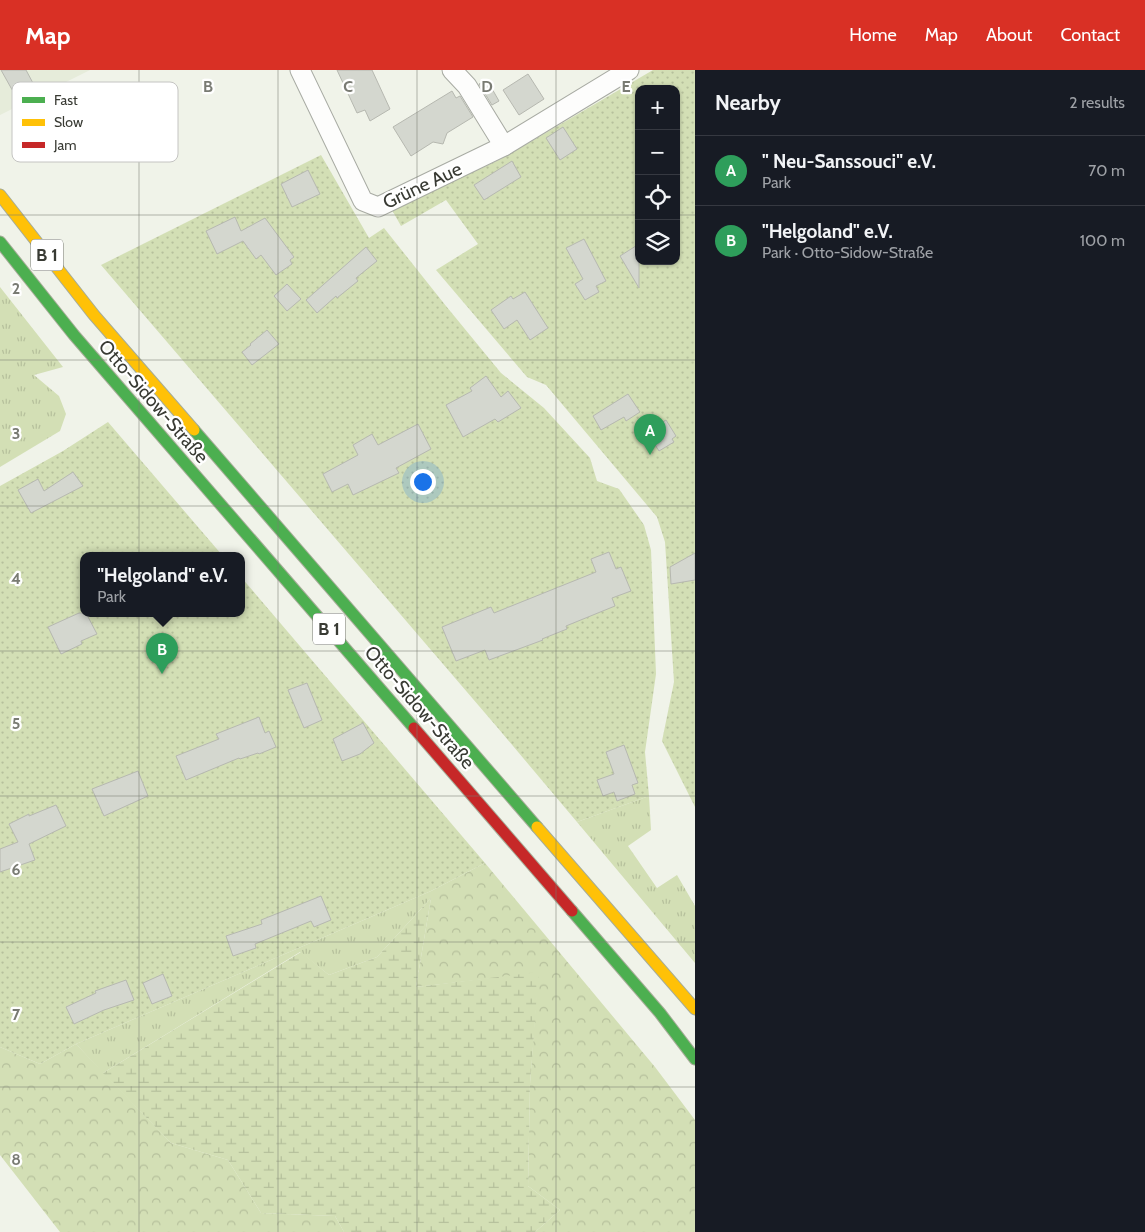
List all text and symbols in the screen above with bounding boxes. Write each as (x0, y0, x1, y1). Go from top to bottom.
text: Map (25, 21, 71, 50)
text: Home (849, 24, 897, 46)
text: Map (925, 24, 958, 46)
text: About (986, 24, 1032, 46)
text: Contact (1060, 24, 1120, 46)
text: B (203, 77, 213, 96)
text: C (343, 77, 353, 96)
text: D (481, 77, 493, 96)
text: E (621, 77, 631, 96)
legend (12, 82, 178, 162)
map controls (635, 85, 680, 265)
button: + (635, 85, 680, 130)
text: Nearby (715, 90, 781, 115)
text: Fast (54, 91, 78, 109)
text: 2 results (1069, 93, 1125, 112)
text: Slow (54, 113, 83, 131)
button: − (635, 130, 680, 175)
text: Jam (53, 136, 76, 154)
text: " Neu-Sanssouci" e.V. (762, 150, 936, 173)
street label: Grüne Aue (379, 157, 466, 214)
text: A (726, 161, 736, 180)
text: 70 m (1088, 161, 1125, 180)
text: Park (762, 173, 791, 192)
button: locate (635, 175, 680, 220)
button: layers (635, 220, 680, 265)
text: "Helgoland" e.V. (762, 220, 893, 243)
text: B (726, 231, 736, 250)
text: 100 m (1080, 231, 1125, 250)
road number: B 1 (31, 240, 63, 270)
text: Park · Otto-Sidow-Straße (762, 243, 933, 262)
text: 2 (12, 279, 20, 298)
street label: Otto-Sidow-Straße (94, 335, 214, 468)
pin: A (634, 414, 666, 455)
text: 3 (12, 424, 20, 443)
your location (410, 469, 436, 495)
popup (80, 552, 245, 617)
text: "Helgoland" e.V. (97, 564, 228, 587)
text: 4 (11, 569, 21, 588)
text: Park (97, 587, 126, 606)
road number: B 1 (313, 614, 345, 644)
pin: B (146, 633, 178, 674)
street label: Otto-Sidow-Straße (360, 641, 480, 774)
text: 5 (12, 714, 20, 733)
text: 6 (12, 860, 21, 879)
text: 7 (12, 1005, 21, 1024)
text: 8 (11, 1150, 21, 1169)

